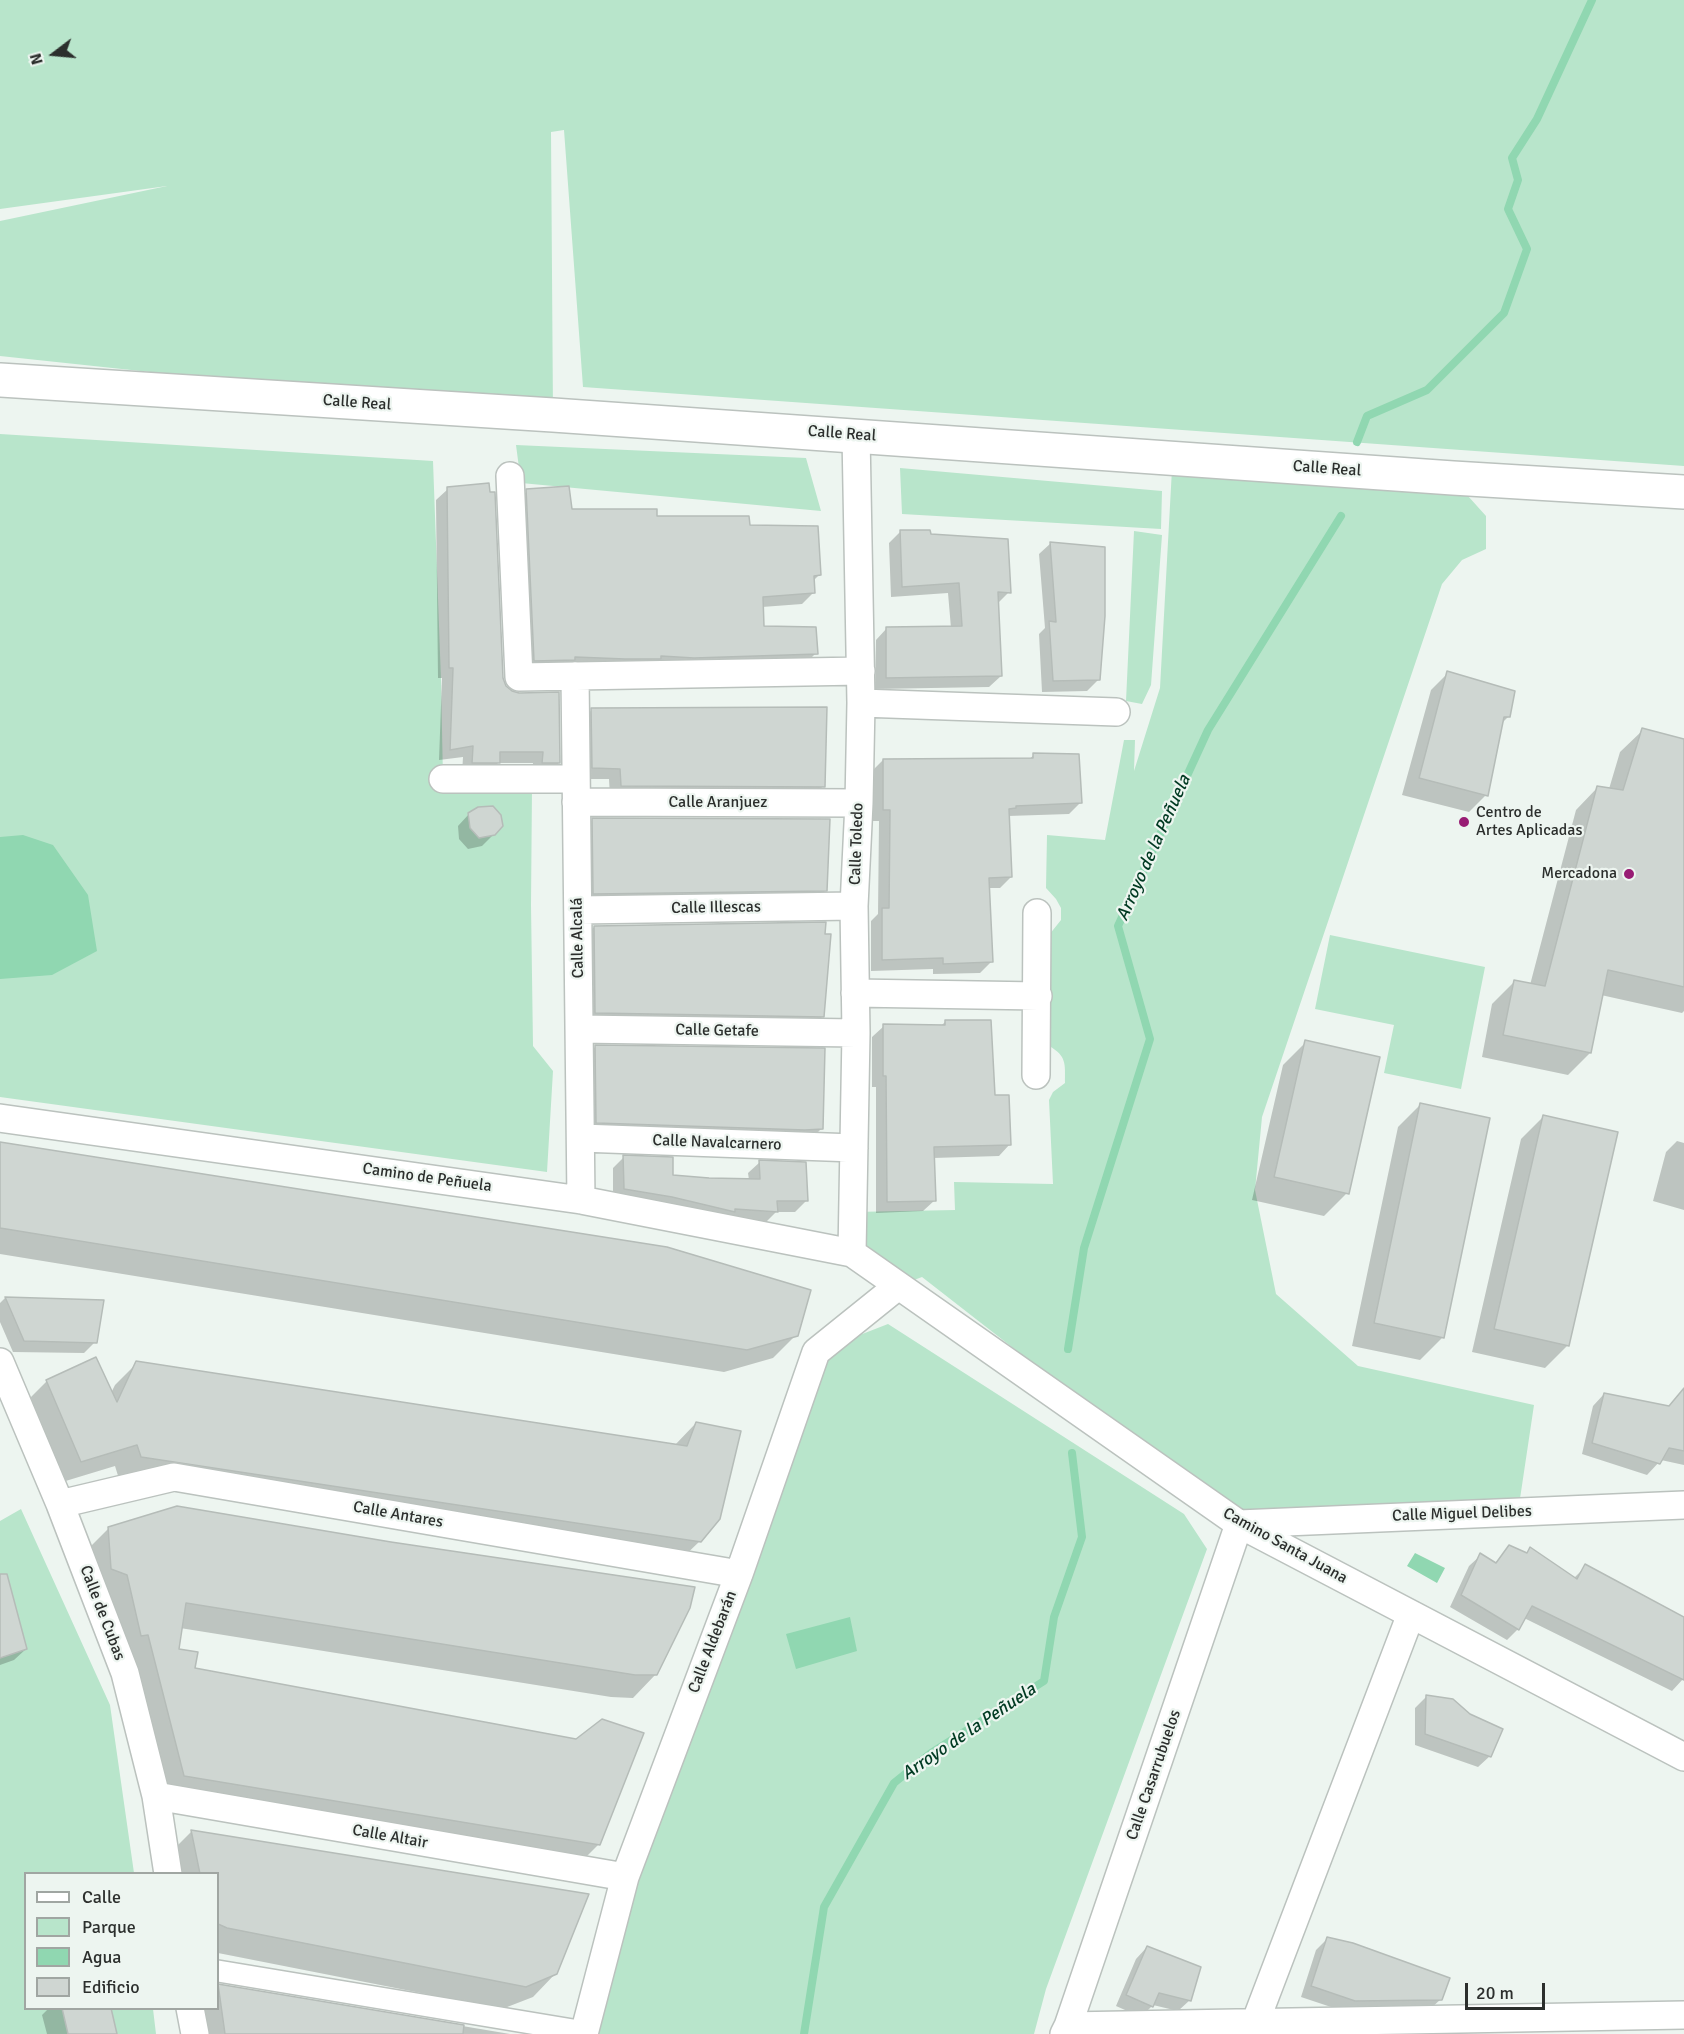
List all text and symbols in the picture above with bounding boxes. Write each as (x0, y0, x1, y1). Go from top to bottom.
north arrow (24, 24, 84, 84)
text: N (26, 51, 48, 67)
street label: Calle Real (322, 391, 392, 415)
street label: Calle Real (807, 422, 877, 446)
street label: Calle Real (1292, 457, 1362, 481)
water label: Arroyo de la Peñuela (1112, 772, 1196, 924)
street label: Calle Aranjuez (669, 793, 767, 813)
street label: Calle Toledo (846, 802, 868, 886)
place label: Centro de Artes Aplicadas (1476, 803, 1582, 841)
marker: Centro de Artes Aplicadas (1457, 815, 1471, 829)
place label: Mercadona (1541, 864, 1617, 884)
marker: Mercadona (1622, 867, 1636, 881)
street label: Calle Alcalá (568, 897, 588, 979)
street label: Calle Illescas (671, 898, 761, 918)
street label: Calle Getafe (675, 1021, 759, 1041)
street label: Calle Navalcarnero (652, 1131, 782, 1155)
street label: Camino de Peñuela (361, 1159, 493, 1197)
street label: Calle Antares (351, 1498, 445, 1532)
street label: Calle Miguel Delibes (1392, 1502, 1532, 1526)
street label: Camino Santa Juana (1219, 1504, 1351, 1588)
street label: Calle de Cubas (75, 1563, 129, 1663)
street label: Calle Aldebarán (685, 1588, 741, 1696)
water label: Arroyo de la Peñuela (898, 1679, 1040, 1785)
street label: Calle Casarrubuelos (1123, 1707, 1185, 1843)
street label: Calle Altair (351, 1821, 429, 1853)
legend (24, 1872, 219, 2010)
text: Calle (82, 1886, 121, 1908)
text: Parque (82, 1916, 136, 1938)
text: Agua (82, 1946, 121, 1968)
scale bar (1468, 1971, 1548, 2009)
text: Edificio (82, 1976, 140, 1998)
text: 20 m (1476, 1982, 1514, 2004)

